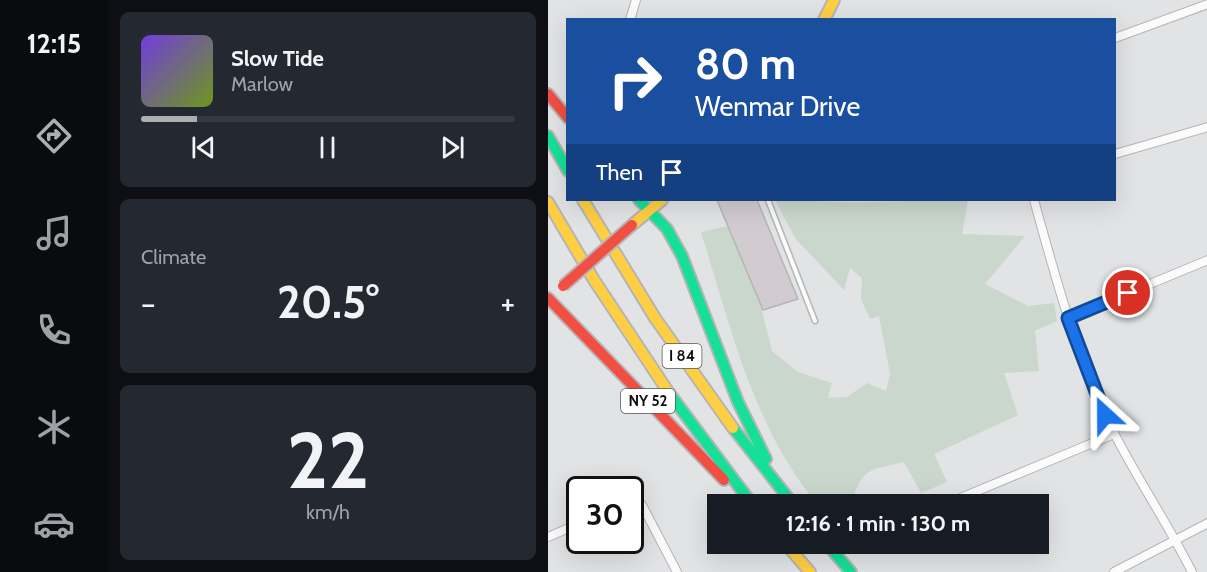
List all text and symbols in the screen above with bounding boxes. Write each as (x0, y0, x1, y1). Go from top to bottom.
text: 12:15 (27, 27, 81, 60)
text: 80 m (695, 38, 796, 90)
icon: right (596, 42, 674, 120)
text: Slow Tide (231, 45, 324, 72)
text: Marlow (231, 72, 293, 96)
text: Wenmar Drive (695, 90, 860, 123)
icon: directions (33, 115, 75, 157)
icon: previous (187, 131, 220, 164)
icon: pause (311, 131, 344, 164)
icon: next (436, 131, 469, 164)
icon: arrive (655, 156, 688, 189)
text: Then (596, 159, 643, 186)
icon: music (33, 212, 75, 254)
text: Climate (141, 245, 206, 269)
pin (1102, 267, 1153, 318)
text: 20.5° (277, 275, 379, 329)
icon: arrive (1111, 276, 1144, 309)
text: − (141, 283, 156, 323)
text: + (500, 283, 515, 323)
icon: phone (33, 309, 75, 351)
road number: I 84 (662, 344, 702, 368)
position arrow (1073, 383, 1137, 447)
road number: NY 52 (621, 389, 675, 413)
icon: climate (33, 406, 75, 448)
text: 22 (287, 413, 369, 508)
speed limit sign: 30 (566, 476, 644, 554)
text: km/h (306, 500, 350, 524)
icon: car (33, 503, 75, 545)
text: 12:16 · 1 min · 130 m (786, 510, 970, 537)

